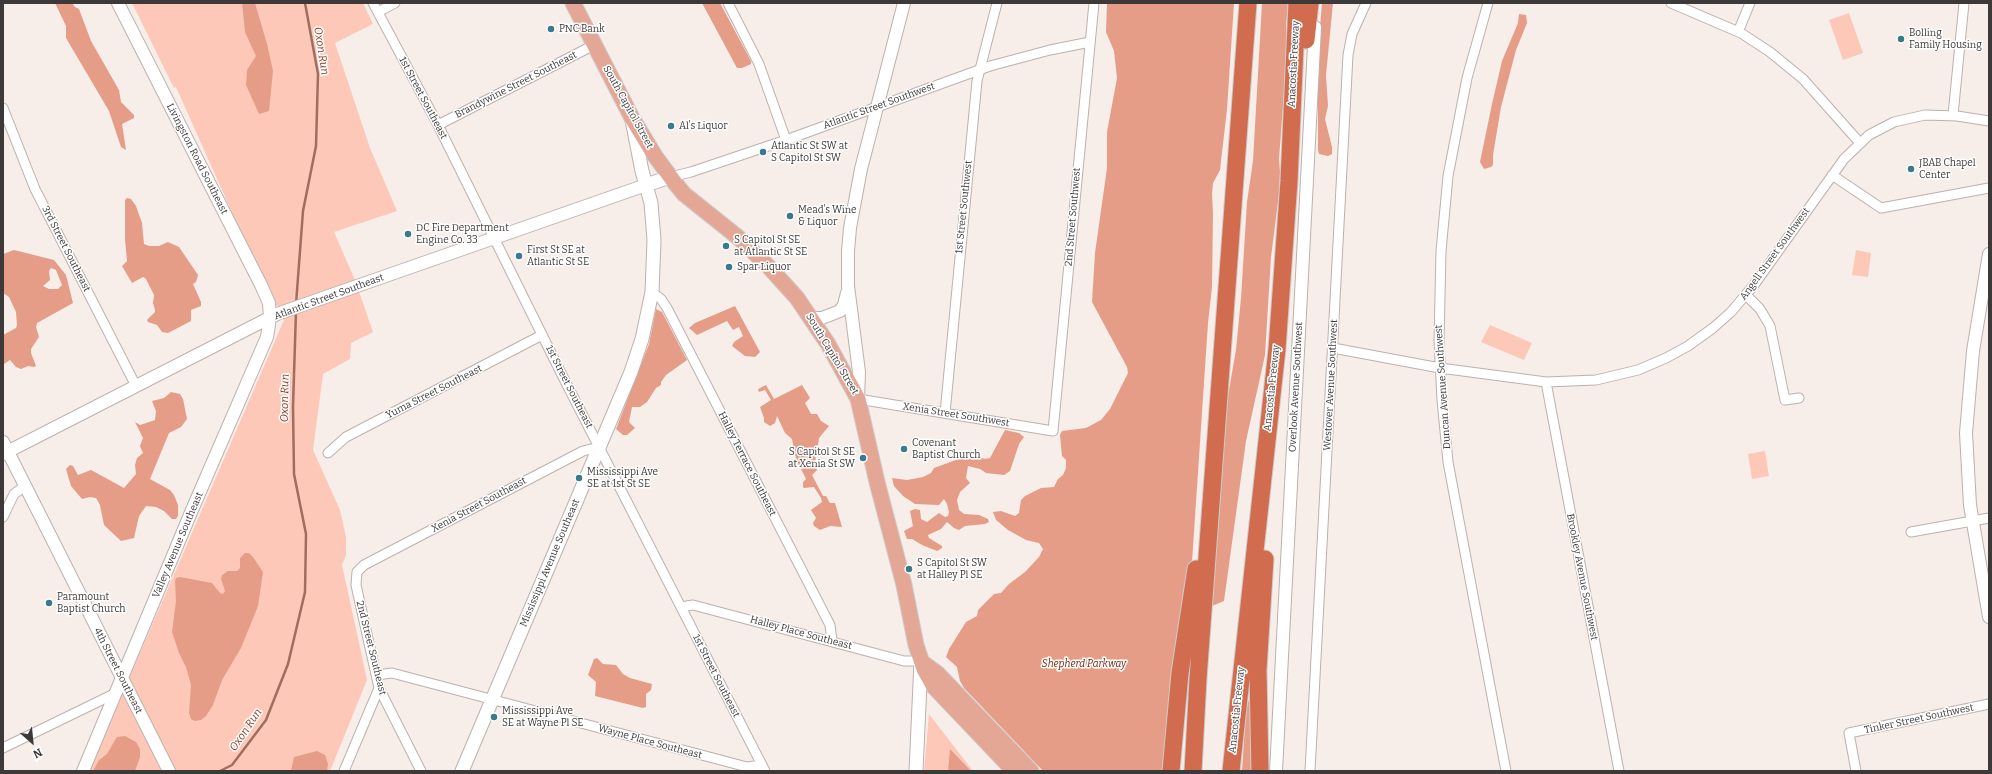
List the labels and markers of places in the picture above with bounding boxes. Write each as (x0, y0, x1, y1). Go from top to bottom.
place label: PNC Bank (559, 23, 605, 35)
marker: PNC Bank (546, 24, 556, 34)
place label: Bolling Family Housing (1909, 27, 1982, 50)
marker: Bolling Family Housing (1896, 34, 1906, 44)
place label: Al's Liquor (679, 120, 728, 132)
marker: Al's Liquor (666, 121, 676, 131)
place label: Atlantic St SW at S Capitol St SW (771, 140, 848, 164)
marker: Atlantic St SW at S Capitol St SW (758, 147, 768, 157)
place label: JBAB Chapel Center (1919, 157, 1976, 180)
marker: JBAB Chapel Center (1906, 164, 1916, 174)
place label: Mead's Wine & Liquor (798, 204, 857, 228)
marker: Mead's Wine & Liquor (785, 211, 795, 221)
place label: DC Fire Department Engine Co. 33 (416, 222, 509, 246)
marker: DC Fire Department Engine Co. 33 (403, 229, 413, 239)
place label: S Capitol St SE at Atlantic St SE (734, 234, 807, 258)
marker: S Capitol St SE at Atlantic St SE (721, 241, 731, 251)
place label: First St SE at Atlantic St SE (527, 244, 589, 268)
marker: First St SE at Atlantic St SE (514, 251, 524, 261)
place label: Spar Liquor (737, 261, 791, 273)
marker: Spar Liquor (724, 262, 734, 272)
place label: Covenant Baptist Church (912, 437, 981, 460)
marker: Covenant Baptist Church (899, 444, 909, 454)
place label: S Capitol St SE at Xenia St SW (788, 446, 855, 470)
marker: S Capitol St SE at Xenia St SW (858, 453, 868, 463)
place label: Mississippi Ave SE at 1st St SE (587, 466, 658, 490)
marker: Mississippi Ave SE at 1st St SE (574, 473, 584, 483)
place label: S Capitol St SW at Halley Pl SE (917, 557, 987, 580)
marker: S Capitol St SW at Halley Pl SE (904, 564, 914, 574)
place label: Paramount Baptist Church (57, 591, 126, 614)
marker: Paramount Baptist Church (44, 598, 54, 608)
place label: Mississippi Ave SE at Wayne Pl SE (502, 705, 584, 728)
marker: Mississippi Ave SE at Wayne Pl SE (489, 712, 499, 722)

